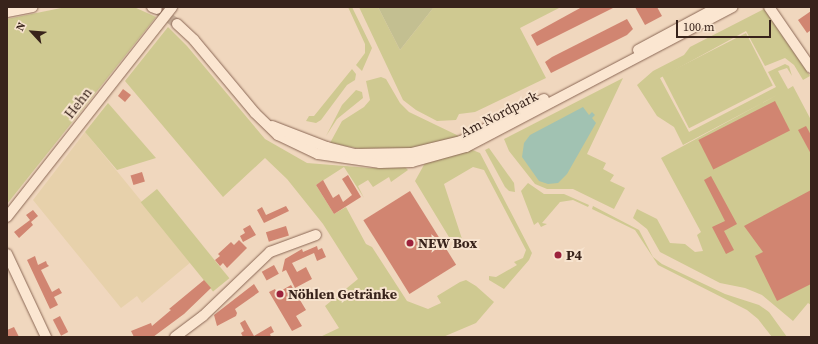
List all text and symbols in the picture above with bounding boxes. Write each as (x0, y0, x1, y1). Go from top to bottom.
north arrow (12, 12, 52, 52)
scale bar (678, 12, 773, 38)
text: 100 m (683, 19, 715, 35)
text: N (12, 20, 29, 33)
street label: Hehn (61, 84, 95, 122)
street label: Am Nordpark (457, 87, 541, 141)
place label: NEW Box (418, 235, 478, 251)
marker: NEW Box (405, 238, 415, 248)
place label: P4 (566, 247, 582, 263)
marker: P4 (553, 250, 563, 260)
place label: Nöhlen Getränke (288, 286, 397, 302)
marker: Nöhlen Getränke (275, 289, 285, 299)

